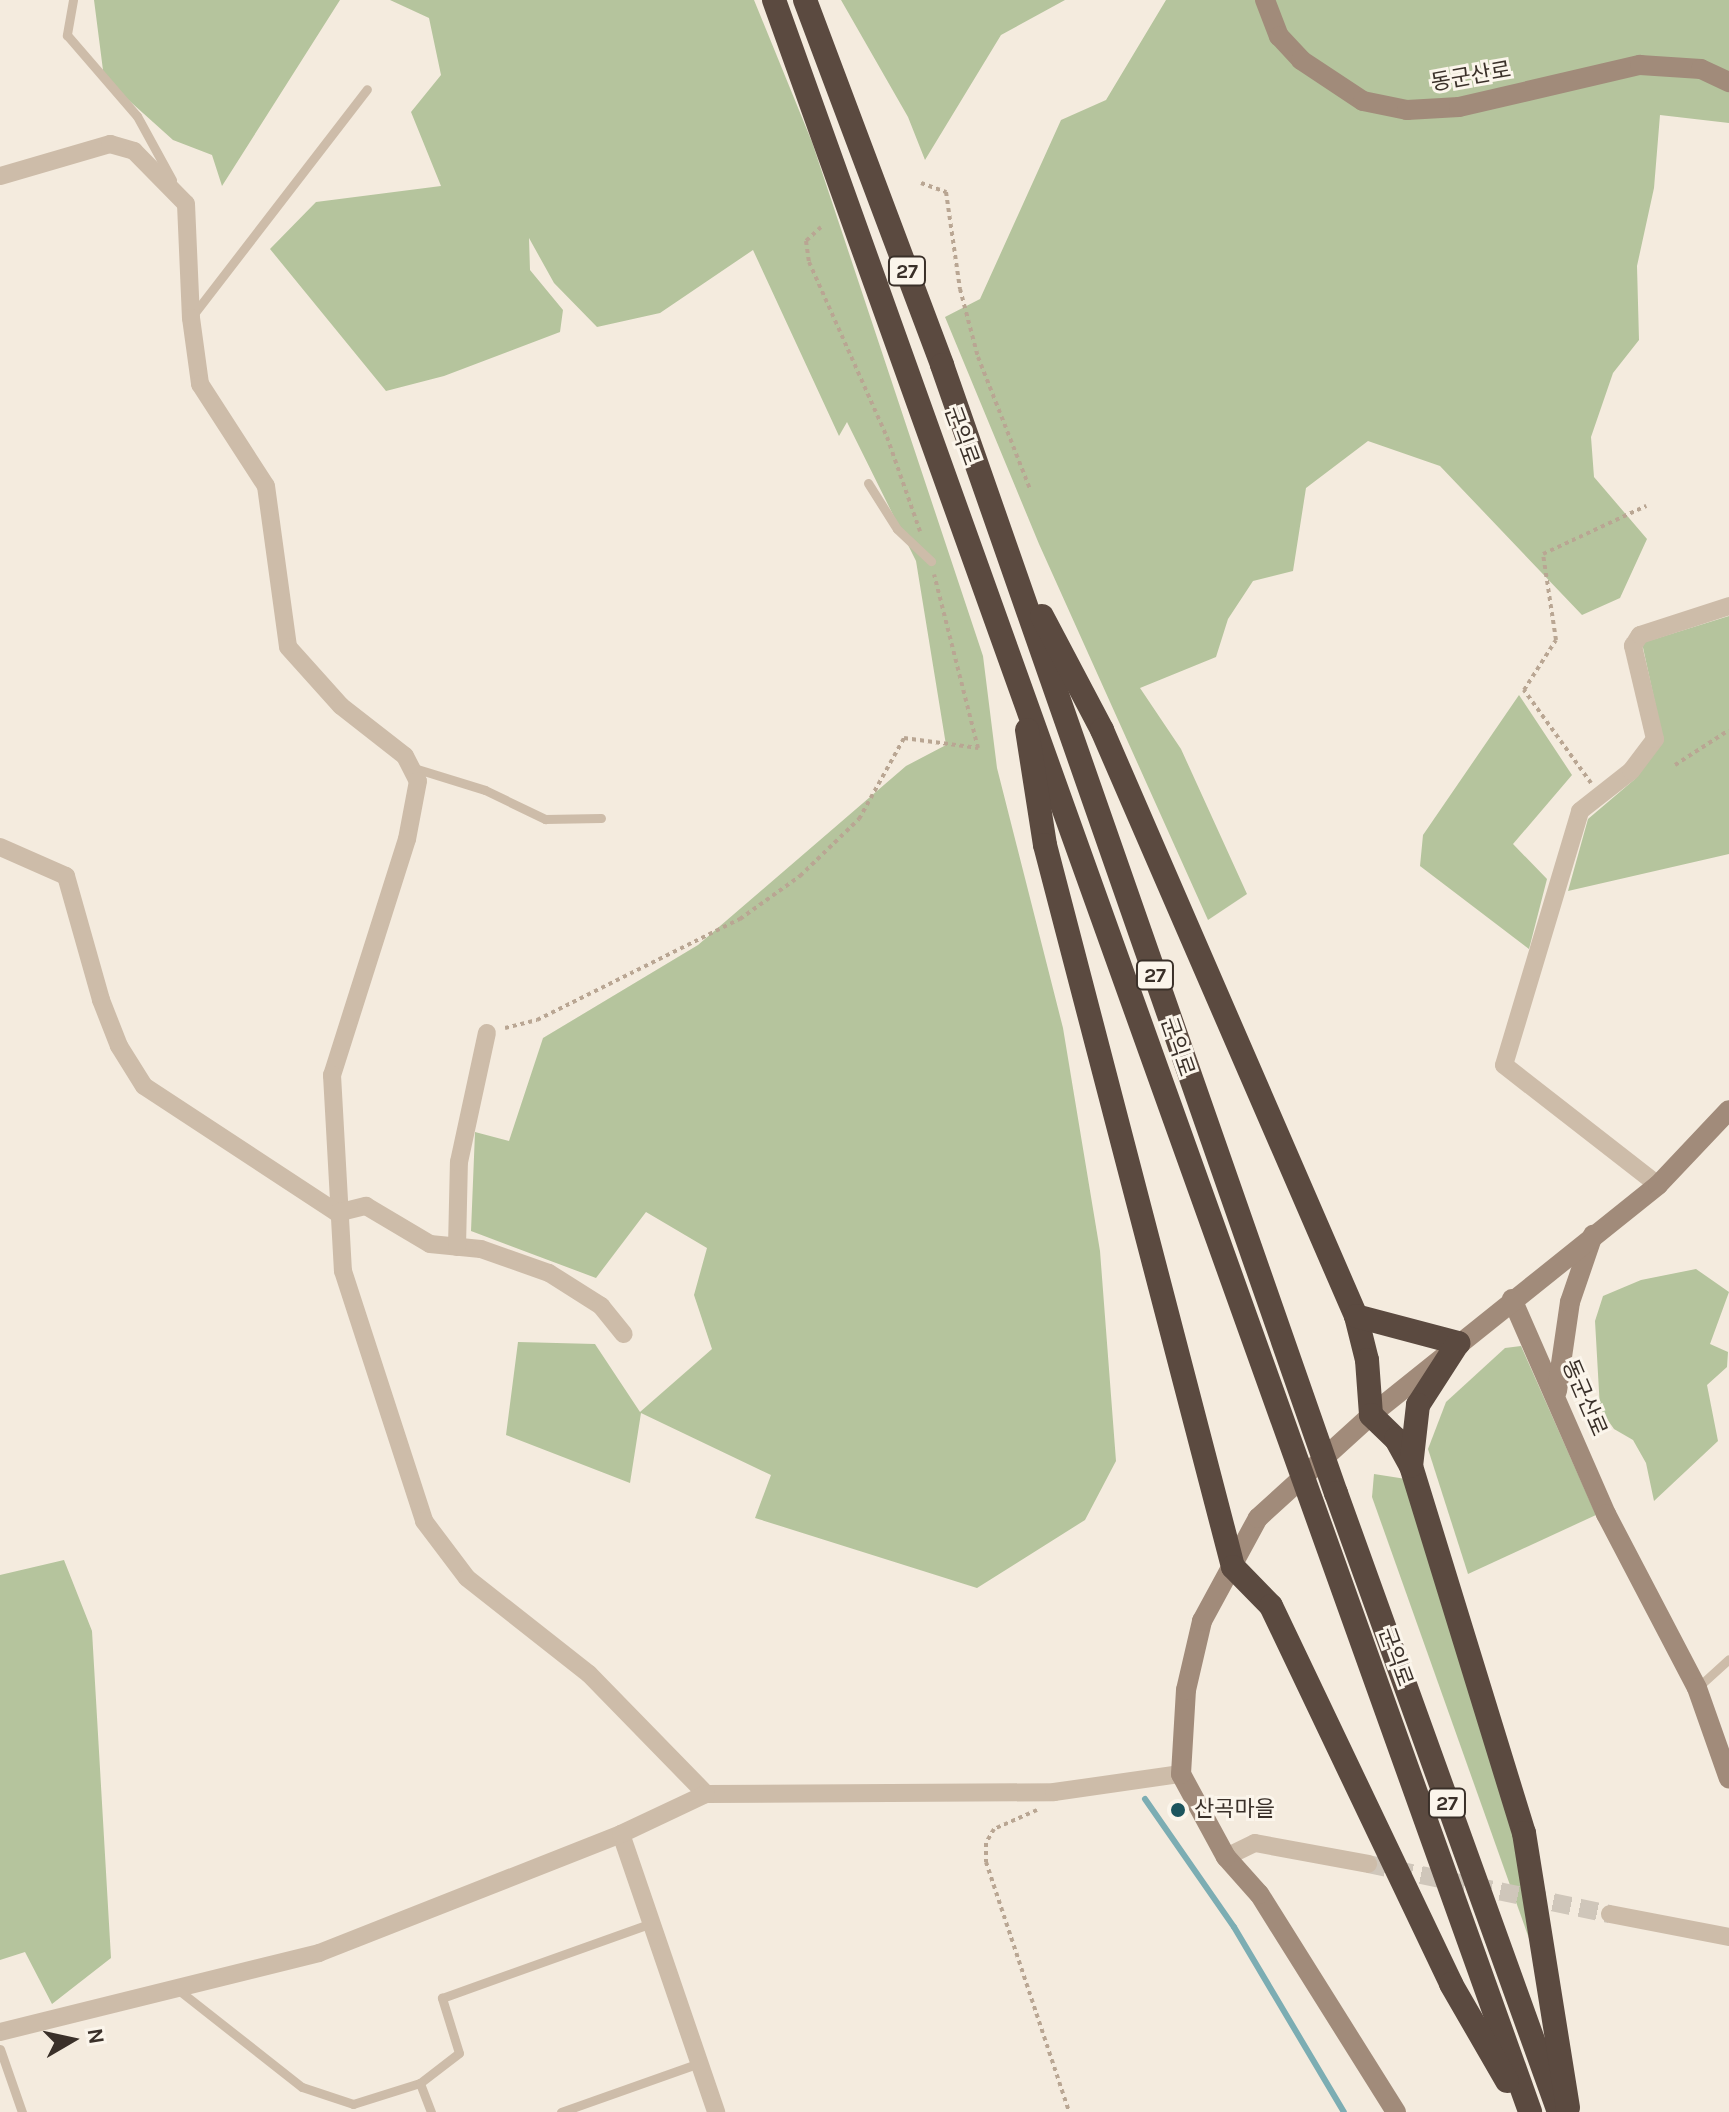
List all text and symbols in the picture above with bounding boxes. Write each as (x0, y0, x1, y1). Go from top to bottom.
street label: 동군산로 (1429, 57, 1513, 97)
road number: 27 (887, 255, 927, 287)
street label: 군익로 (938, 403, 984, 469)
road number: 27 (1135, 959, 1175, 991)
street label: 군익로 (1155, 1014, 1199, 1080)
street label: 동군산로 (1556, 1356, 1612, 1440)
street label: 군익로 (1372, 1624, 1418, 1690)
road number: 27 (1427, 1787, 1467, 1819)
place label: 산곡마을 (1194, 1797, 1275, 1823)
marker: 산곡마을 (1169, 1801, 1187, 1819)
north arrow (32, 2000, 112, 2080)
text: N (82, 2026, 110, 2046)

